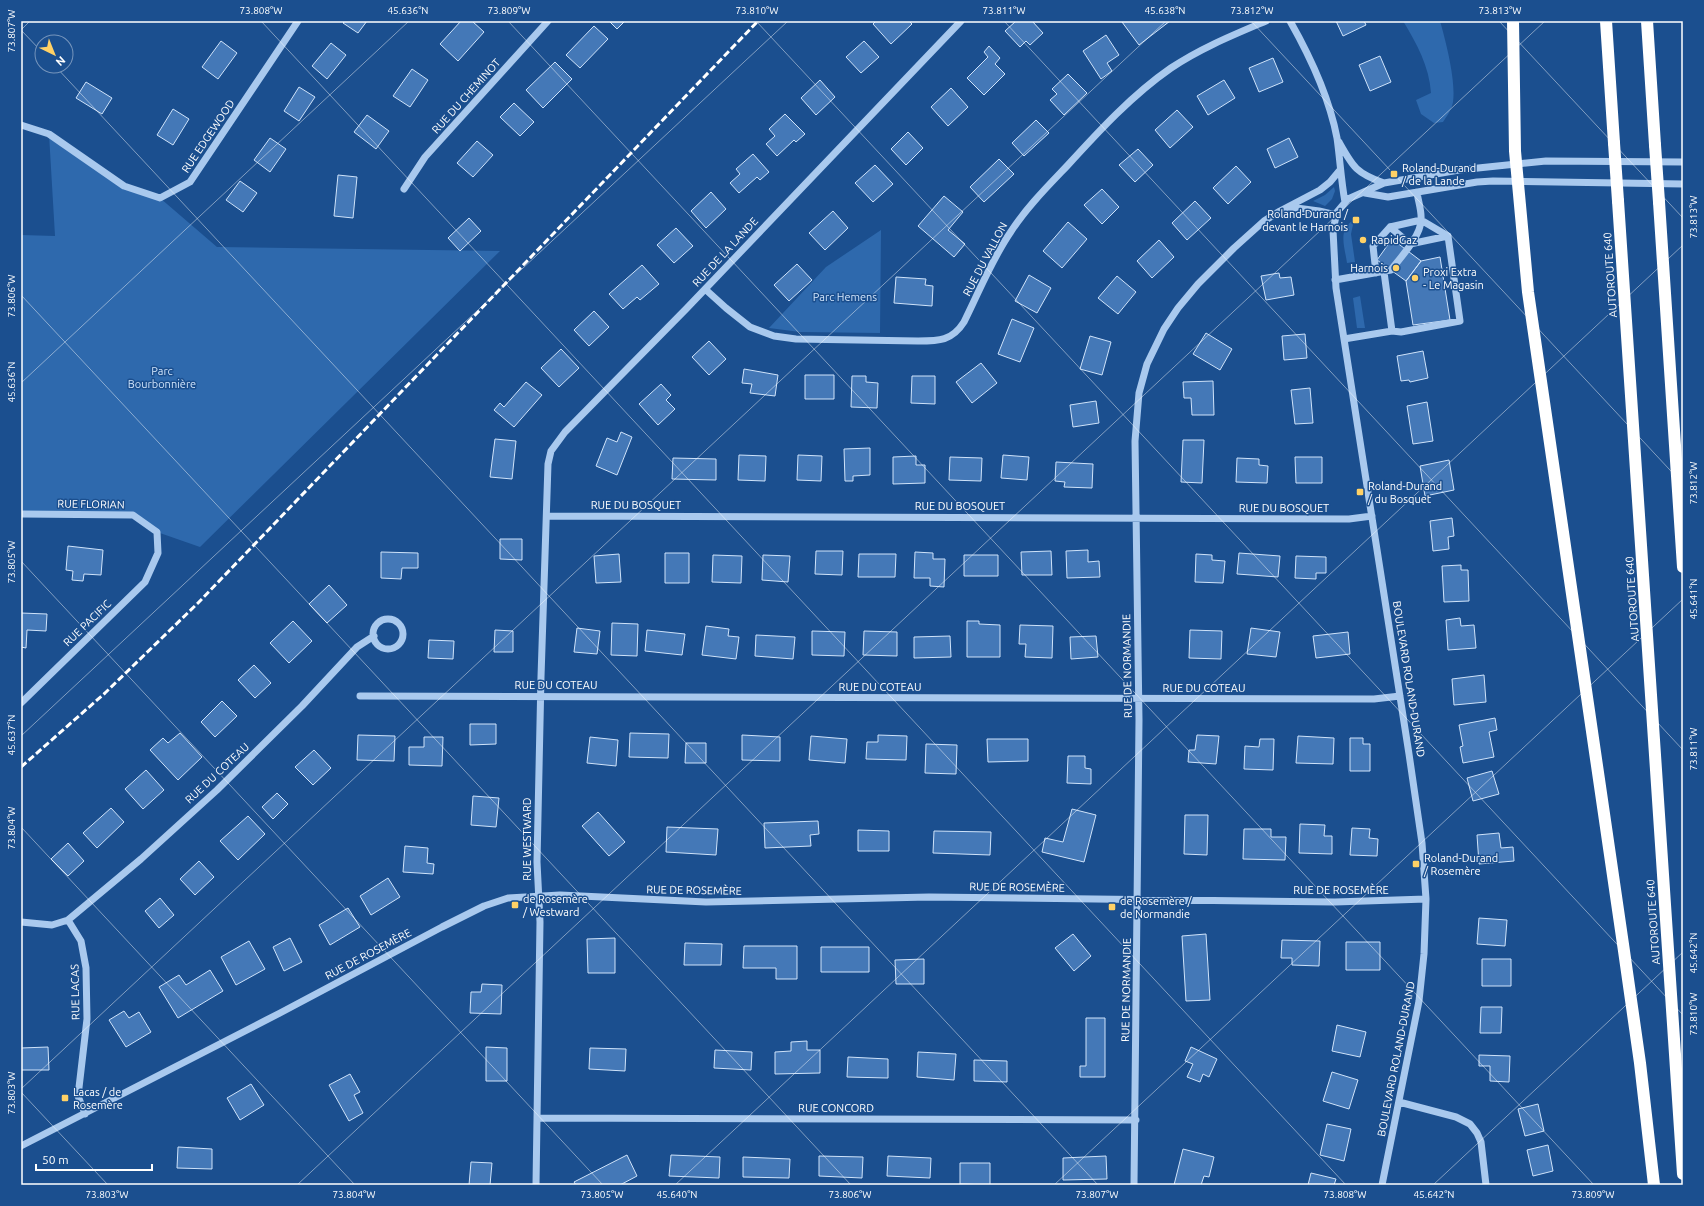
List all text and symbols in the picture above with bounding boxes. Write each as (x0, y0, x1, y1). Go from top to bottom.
text: 73.808°W (239, 5, 283, 16)
text: 45.636°N (387, 5, 429, 16)
text: 73.809°W (487, 5, 531, 16)
text: 73.810°W (735, 5, 779, 16)
text: 73.811°W (982, 5, 1026, 16)
text: 45.638°N (1144, 5, 1186, 16)
text: 73.812°W (1230, 5, 1274, 16)
text: 73.813°W (1478, 5, 1522, 16)
text: 73.807°W (6, 9, 17, 53)
north arrow (34, 34, 74, 74)
text: N (54, 54, 68, 69)
street label: RUE DU CHEMINOT (429, 56, 503, 136)
street label: RUE EDGEWOOD (179, 97, 237, 175)
place label: Roland-Durand / de la Lande (1401, 162, 1476, 187)
marker: Roland-Durand / de la Lande (1389, 169, 1399, 179)
text: 73.813°W (1688, 195, 1699, 239)
place label: Roland-Durand / devant le Harnois (1262, 208, 1349, 233)
street label: RUE DE LA LANDE (690, 215, 760, 289)
marker: Roland-Durand / devant le Harnois (1351, 215, 1361, 225)
street label: RUE DU VALLON (961, 220, 1009, 298)
street label: AUTOROUTE 640 (1601, 232, 1619, 318)
place label: RapidGaz (1371, 234, 1417, 246)
marker: RapidGaz (1358, 235, 1368, 245)
place label: Harnois (1350, 262, 1388, 274)
marker: Harnois (1391, 263, 1401, 273)
place label: Proxi Extra - Le Magasin (1423, 266, 1484, 291)
marker: Proxi Extra - Le Magasin (1410, 273, 1420, 283)
text: 73.806°W (6, 274, 17, 318)
park label: Parc Hemens (813, 291, 877, 303)
text: 45.636°N (6, 361, 17, 403)
park label: Parc Bourbonnière (128, 365, 196, 390)
text: 73.812°W (1688, 461, 1699, 505)
place label: Roland-Durand / du Bosquet (1367, 480, 1442, 505)
marker: Roland-Durand / du Bosquet (1355, 487, 1365, 497)
street label: RUE FLORIAN (57, 497, 125, 511)
street label: RUE DU BOSQUET (591, 499, 681, 511)
street label: RUE DU BOSQUET (915, 500, 1005, 512)
street label: RUE DU BOSQUET (1239, 502, 1329, 514)
text: 73.805°W (6, 540, 17, 584)
street label: AUTOROUTE 640 (1623, 556, 1641, 642)
text: 45.641°N (1688, 578, 1699, 620)
street label: RUE PACIFIC (61, 597, 113, 649)
street label: BOULEVARD ROLAND-DURAND (1391, 600, 1427, 758)
street label: RUE DE NORMANDIE (1120, 614, 1134, 718)
street label: RUE DU COTEAU (515, 679, 597, 691)
street label: RUE DU COTEAU (839, 681, 921, 693)
street label: RUE DU COTEAU (1163, 682, 1245, 694)
text: 45.637°N (6, 714, 17, 756)
text: 73.811°W (1688, 727, 1699, 771)
street label: RUE DU COTEAU (183, 740, 251, 806)
street label: RUE WESTWARD (521, 797, 533, 881)
text: 73.804°W (6, 806, 17, 850)
place label: Roland-Durand / Rosemère (1423, 852, 1498, 877)
marker: Roland-Durand / Rosemère (1411, 859, 1421, 869)
street label: RUE DE ROSEMÈRE (969, 879, 1065, 894)
street label: AUTOROUTE 640 (1644, 879, 1662, 965)
street label: RUE DE ROSEMÈRE (646, 882, 742, 897)
street label: RUE DE ROSEMÈRE (1293, 883, 1389, 896)
place label: de Rosemère / Westward (522, 893, 588, 918)
place label: de Rosemère / de Normandie (1120, 895, 1192, 920)
marker: de Rosemère / Westward (510, 900, 520, 910)
marker: de Rosemère / de Normandie (1107, 902, 1117, 912)
street label: RUE DE ROSEMÈRE (323, 925, 413, 982)
text: 45.642°N (1688, 932, 1699, 974)
street label: RUE DE NORMANDIE (1119, 938, 1133, 1042)
street label: RUE LACAS (69, 964, 81, 1020)
street label: BOULEVARD ROLAND-DURAND (1375, 980, 1417, 1138)
text: 73.810°W (1688, 992, 1699, 1036)
text: 73.803°W (6, 1071, 17, 1115)
place label: Lacas / de Rosemère (73, 1086, 123, 1111)
marker: Lacas / de Rosemère (60, 1093, 70, 1103)
street label: RUE CONCORD (798, 1102, 874, 1114)
scale bar (36, 1146, 152, 1172)
text: 50 m (42, 1153, 69, 1166)
text: 73.803°W (85, 1189, 129, 1200)
text: 73.804°W (332, 1189, 376, 1200)
text: 73.805°W (580, 1189, 624, 1200)
text: 45.640°N (656, 1189, 698, 1200)
text: 73.806°W (828, 1189, 872, 1200)
text: 73.807°W (1075, 1189, 1119, 1200)
text: 73.808°W (1323, 1189, 1367, 1200)
text: 45.642°N (1413, 1189, 1455, 1200)
text: 73.809°W (1571, 1189, 1615, 1200)

